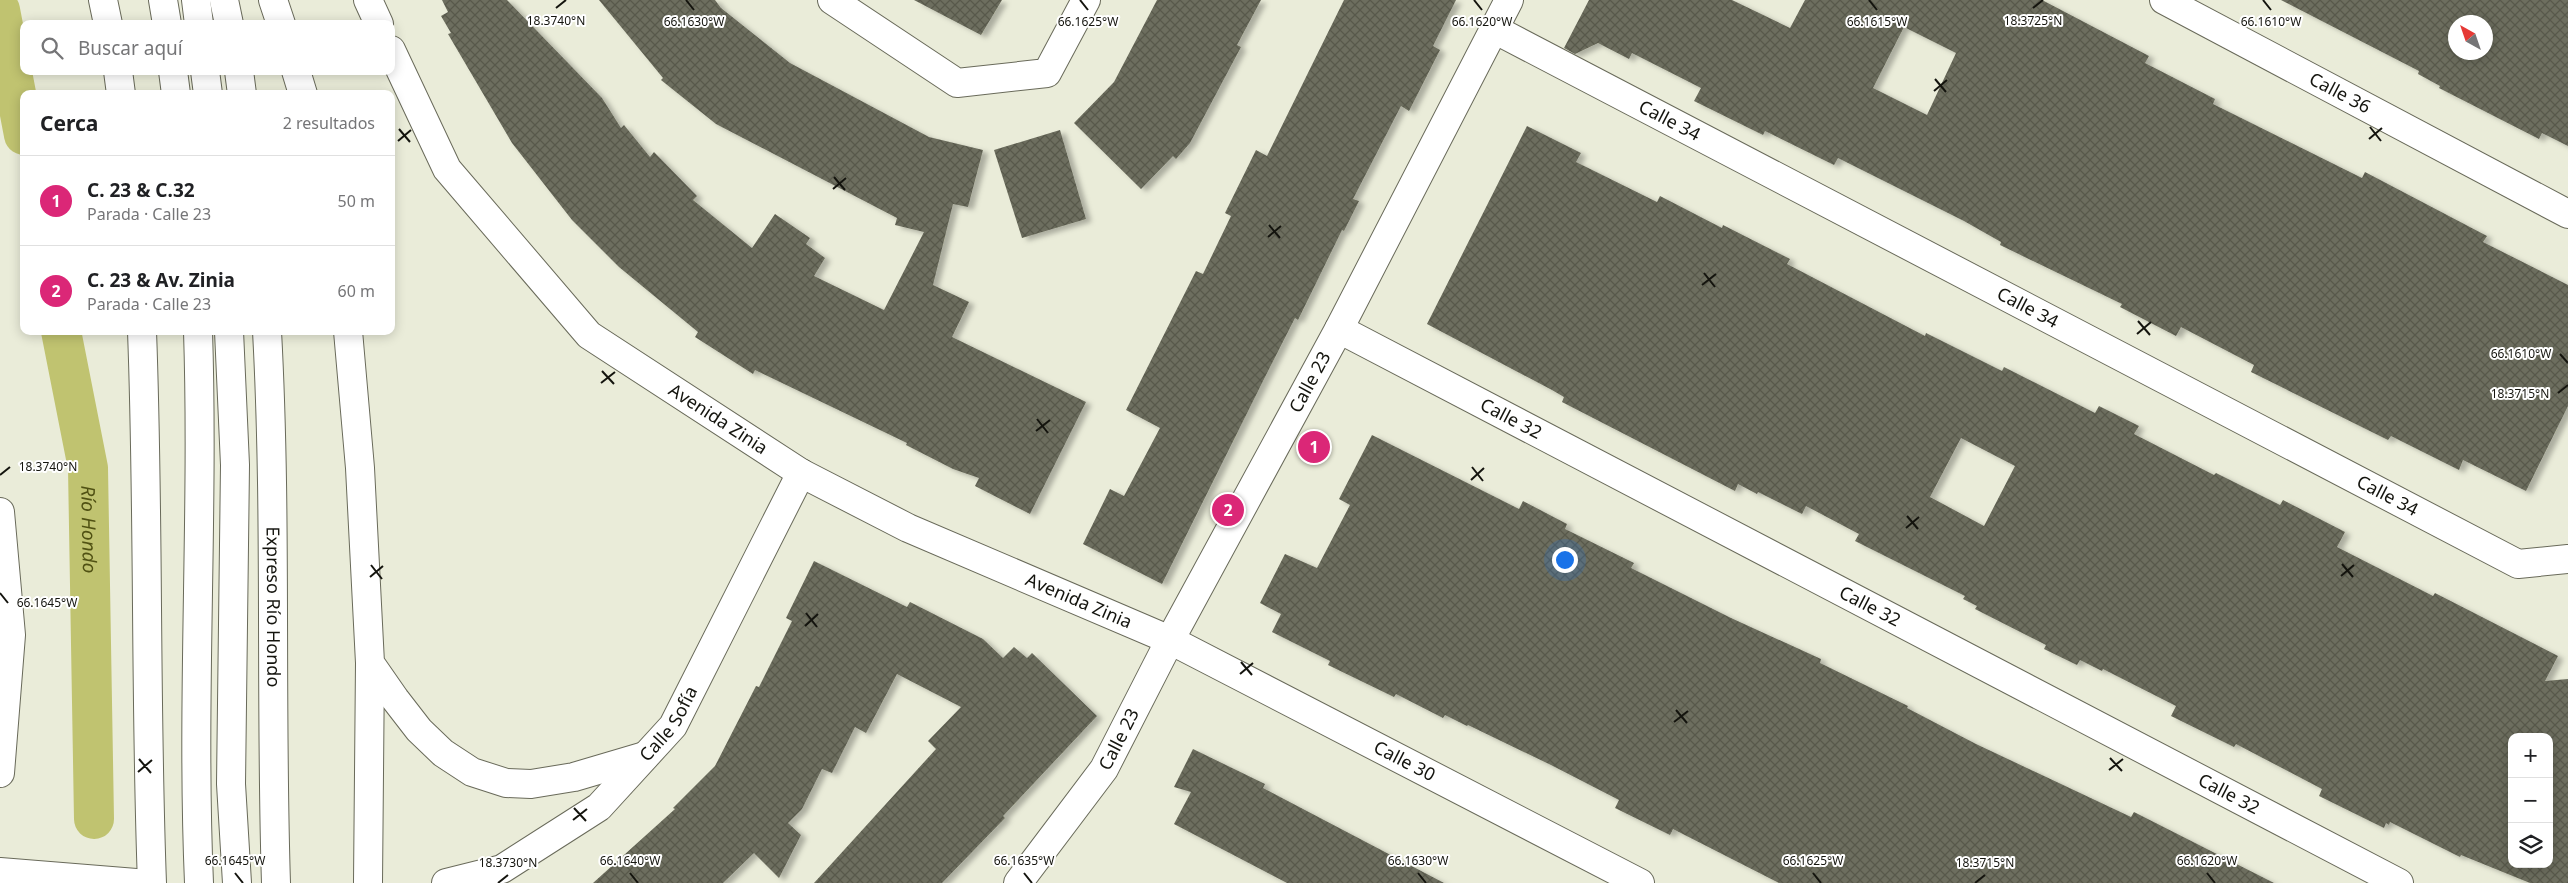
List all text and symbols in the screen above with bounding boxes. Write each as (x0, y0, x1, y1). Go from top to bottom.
text: 18.3740°N (527, 12, 585, 29)
text: 18.3725°N (2004, 12, 2062, 29)
text: 66.1630°W (664, 13, 724, 30)
text: 66.1625°W (1058, 13, 1118, 30)
text: 66.1620°W (1452, 13, 1512, 30)
text: 66.1615°W (1847, 13, 1907, 30)
text: 66.1610°W (2241, 13, 2301, 30)
north arrow (2448, 15, 2493, 60)
search box (20, 20, 395, 75)
icon: search (38, 34, 66, 62)
text: Buscar aquí (78, 35, 183, 61)
street label: Calle 36 (2305, 66, 2375, 118)
street label: Calle 34 (1635, 94, 1705, 146)
text: Cerca (40, 109, 98, 137)
text: 2 resultados (283, 112, 375, 134)
text: C. 23 & C.32 (87, 177, 195, 203)
text: 1 (51, 190, 61, 212)
text: 50 m (338, 190, 375, 212)
text: Parada · Calle 23 (87, 203, 211, 225)
text: C. 23 & Av. Zinia (87, 267, 235, 293)
text: 2 (51, 280, 61, 302)
text: 60 m (338, 280, 375, 302)
street label: Calle 34 (1993, 281, 2063, 333)
text: Parada · Calle 23 (87, 293, 211, 315)
text: 66.1610°W (2491, 345, 2551, 362)
street label: Calle 23 (1283, 347, 1336, 417)
street label: Avenida Zinia (665, 377, 773, 459)
text: 18.3715°N (2491, 385, 2549, 402)
street label: Calle 32 (1476, 392, 1546, 444)
pin: 1 (1298, 428, 1330, 466)
text: 18.3740°N (19, 458, 77, 475)
street label: Calle 34 (2353, 469, 2423, 521)
water label: Río Hondo (75, 485, 103, 573)
pin: 2 (1212, 491, 1244, 529)
street label: Expreso Río Hondo (262, 526, 286, 687)
your location (1552, 547, 1578, 573)
street label: Avenida Zinia (1022, 567, 1136, 633)
street label: Calle 32 (1835, 580, 1905, 632)
text: 66.1645°W (17, 594, 77, 611)
street label: Calle Sofía (634, 682, 702, 766)
street label: Calle 23 (1092, 704, 1144, 774)
map controls (2508, 733, 2553, 868)
button: + (2508, 733, 2553, 778)
street label: Calle 30 (1370, 734, 1440, 786)
street label: Calle 32 (2194, 767, 2264, 819)
button: − (2508, 778, 2553, 823)
button: layers (2508, 823, 2553, 868)
text: 66.1645°W (205, 852, 265, 869)
text: 66.1640°W (600, 852, 660, 869)
text: 66.1635°W (994, 852, 1054, 869)
text: 66.1630°W (1388, 852, 1448, 869)
text: 66.1625°W (1783, 852, 1843, 869)
text: 66.1620°W (2177, 852, 2237, 869)
text: 18.3730°N (479, 854, 537, 871)
text: 18.3715°N (1956, 854, 2014, 871)

